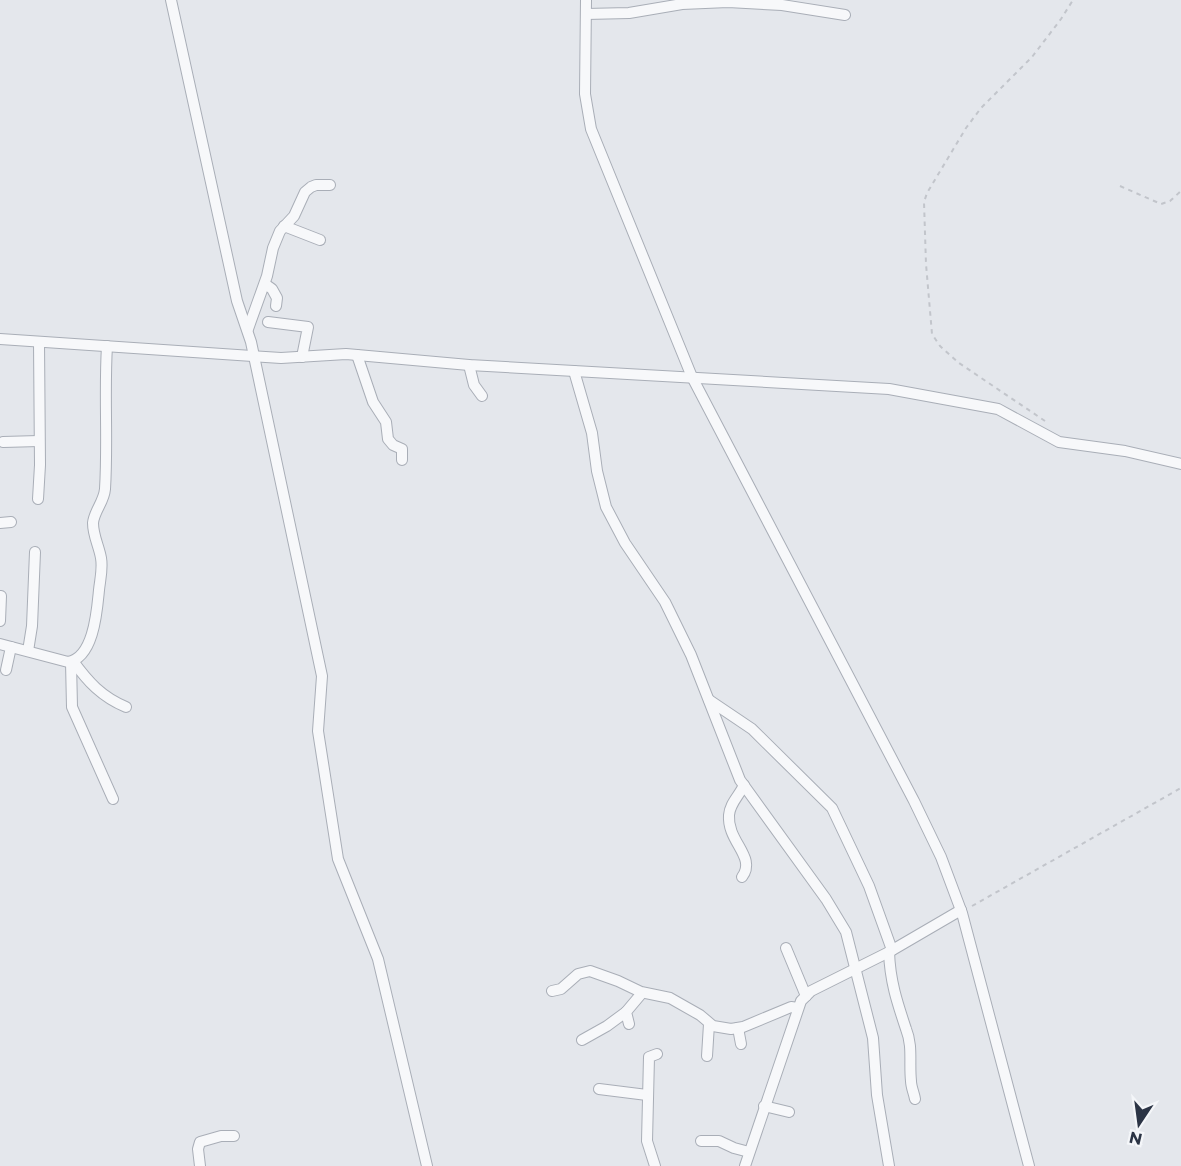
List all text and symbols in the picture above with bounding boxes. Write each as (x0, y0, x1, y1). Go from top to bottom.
north arrow (1109, 1094, 1169, 1154)
text: N (1127, 1127, 1144, 1149)

